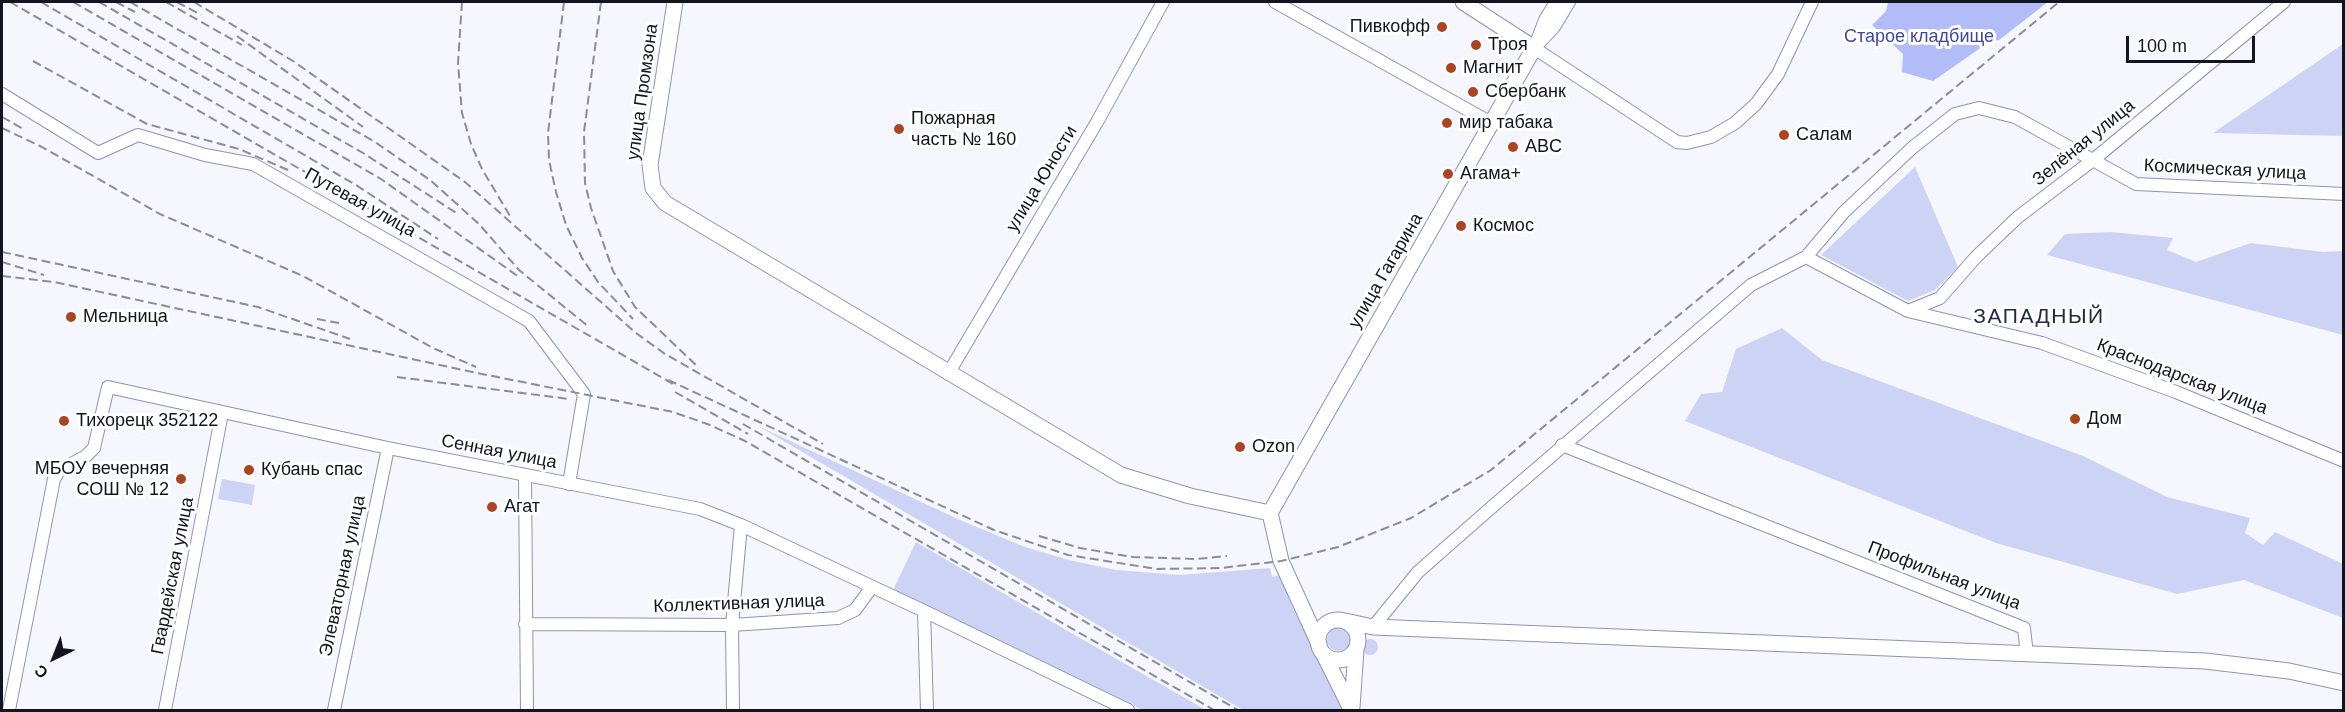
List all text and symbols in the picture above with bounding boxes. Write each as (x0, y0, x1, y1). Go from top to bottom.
place label: Пивкофф (1350, 16, 1430, 38)
marker: Пивкофф (1435, 20, 1449, 34)
street label: улица Промзона (623, 22, 663, 162)
scale bar (2129, 24, 2258, 62)
park label: Старое кладбище (1844, 26, 1994, 48)
place label: Троя (1488, 34, 1528, 56)
text: 100 m (2137, 36, 2187, 56)
marker: Троя (1469, 38, 1483, 52)
place label: Магнит (1463, 57, 1523, 79)
marker: Магнит (1444, 61, 1458, 75)
place label: Сбербанк (1485, 81, 1566, 103)
marker: Сбербанк (1466, 85, 1480, 99)
street label: Зелёная улица (2029, 95, 2139, 191)
place label: Пожарная часть № 160 (911, 108, 1016, 150)
place label: мир табака (1459, 112, 1553, 134)
marker: мир табака (1440, 116, 1454, 130)
marker: Пожарная часть № 160 (892, 122, 906, 136)
street label: улица Юности (1002, 122, 1082, 236)
place label: Салам (1796, 124, 1852, 146)
marker: Салам (1777, 128, 1791, 142)
place label: ABC (1525, 136, 1562, 158)
marker: ABC (1506, 140, 1520, 154)
street label: Космическая улица (2143, 155, 2307, 185)
place label: Агама+ (1460, 163, 1521, 185)
street label: Путевая улица (301, 164, 419, 242)
marker: Агама+ (1441, 167, 1455, 181)
street label: улица Гагарина (1344, 210, 1428, 332)
place label: Космос (1473, 215, 1534, 237)
marker: Космос (1454, 219, 1468, 233)
district label: ЗАПАДНЫЙ (1973, 304, 2105, 330)
place label: Мельница (83, 306, 168, 328)
marker: Мельница (64, 310, 78, 324)
street label: Краснодарская улица (2094, 334, 2270, 420)
place label: Дом (2087, 408, 2122, 430)
place label: Тихорецк 352122 (76, 410, 218, 432)
marker: Дом (2068, 412, 2082, 426)
marker: Тихорецк 352122 (57, 414, 71, 428)
street label: Сенная улица (439, 430, 559, 474)
place label: Ozon (1252, 436, 1295, 458)
marker: Ozon (1233, 440, 1247, 454)
place label: МБОУ вечерняя СОШ № 12 (35, 458, 169, 500)
place label: Кубань спас (261, 459, 363, 481)
marker: Кубань спас (242, 463, 256, 477)
marker: МБОУ вечерняя СОШ № 12 (174, 472, 188, 486)
street label: Элеваторная улица (315, 494, 371, 658)
street label: Гвардейская улица (147, 496, 199, 656)
place label: Агат (504, 496, 540, 518)
marker: Агат (485, 500, 499, 514)
street label: Профильная улица (1865, 537, 2023, 615)
street label: Коллективная улица (653, 590, 825, 618)
north arrow (24, 628, 84, 688)
text: С (31, 661, 51, 682)

